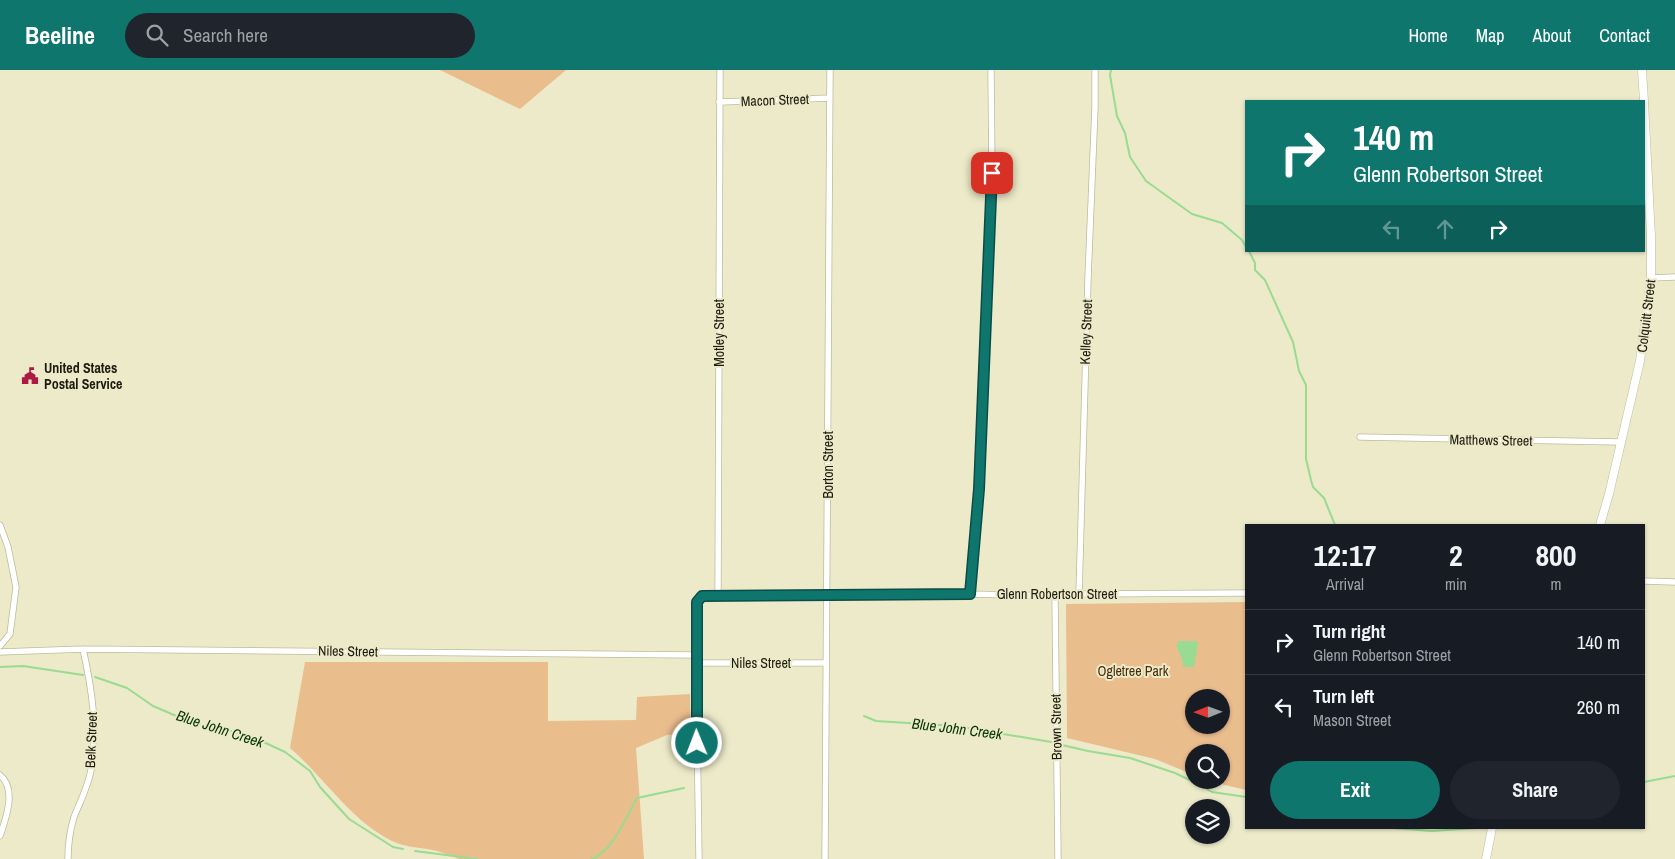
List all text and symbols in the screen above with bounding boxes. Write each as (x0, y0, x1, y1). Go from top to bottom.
search box (125, 13, 475, 58)
text: Beeline (25, 19, 95, 51)
icon: search (143, 21, 171, 49)
text: Search here (183, 22, 268, 48)
text: Home (1408, 23, 1448, 48)
text: Map (1476, 23, 1505, 48)
text: About (1533, 23, 1571, 48)
text: Contact (1599, 23, 1650, 48)
street label: Macon Street (741, 90, 809, 110)
text: 140 m (1353, 114, 1434, 161)
icon: right (1270, 120, 1335, 185)
pin (971, 152, 1013, 194)
icon: arrive (978, 159, 1006, 187)
text: Glenn Robertson Street (1353, 159, 1543, 189)
icon: left (1378, 215, 1406, 243)
icon: ahead (1431, 215, 1459, 243)
icon: right (1484, 215, 1512, 243)
street label: Colquitt Street (1633, 278, 1659, 354)
street label: Motley Street (710, 299, 728, 367)
street label: Kelley Street (1076, 299, 1096, 365)
place label: United States Postal Service (44, 359, 123, 393)
public building icon: United States Postal Service (20, 366, 40, 386)
street label: Matthews Street (1449, 430, 1533, 450)
street label: Borton Street (819, 431, 837, 499)
text: 12:17 (1314, 535, 1376, 575)
text: 2 (1449, 535, 1463, 575)
text: 800 (1535, 535, 1576, 575)
text: Arrival (1326, 573, 1364, 595)
text: min (1445, 573, 1467, 595)
text: m (1550, 573, 1561, 595)
street label: Glenn Robertson Street (997, 585, 1117, 603)
text: Turn right (1313, 618, 1385, 644)
icon: right (1270, 628, 1298, 656)
text: 140 m (1577, 629, 1620, 655)
street label: Niles Street (318, 641, 378, 661)
text: Glenn Robertson Street (1313, 644, 1451, 666)
street label: Niles Street (731, 654, 791, 672)
park label: Ogletree Park (1098, 662, 1169, 680)
text: Turn left (1313, 683, 1374, 709)
north arrow (1185, 689, 1230, 734)
map controls (1185, 689, 1230, 844)
icon: left (1270, 693, 1298, 721)
street label: Brown Street (1046, 694, 1066, 760)
text: 260 m (1577, 694, 1620, 720)
water label: Blue John Creek (174, 704, 267, 753)
text: Mason Street (1313, 709, 1391, 731)
street label: Belk Street (81, 712, 101, 768)
water label: Blue John Creek (911, 713, 1004, 745)
position arrow (670, 716, 722, 768)
button: search (1185, 744, 1230, 789)
button: Exit (1270, 761, 1440, 819)
button: Share (1450, 761, 1620, 819)
button: layers (1185, 799, 1230, 844)

